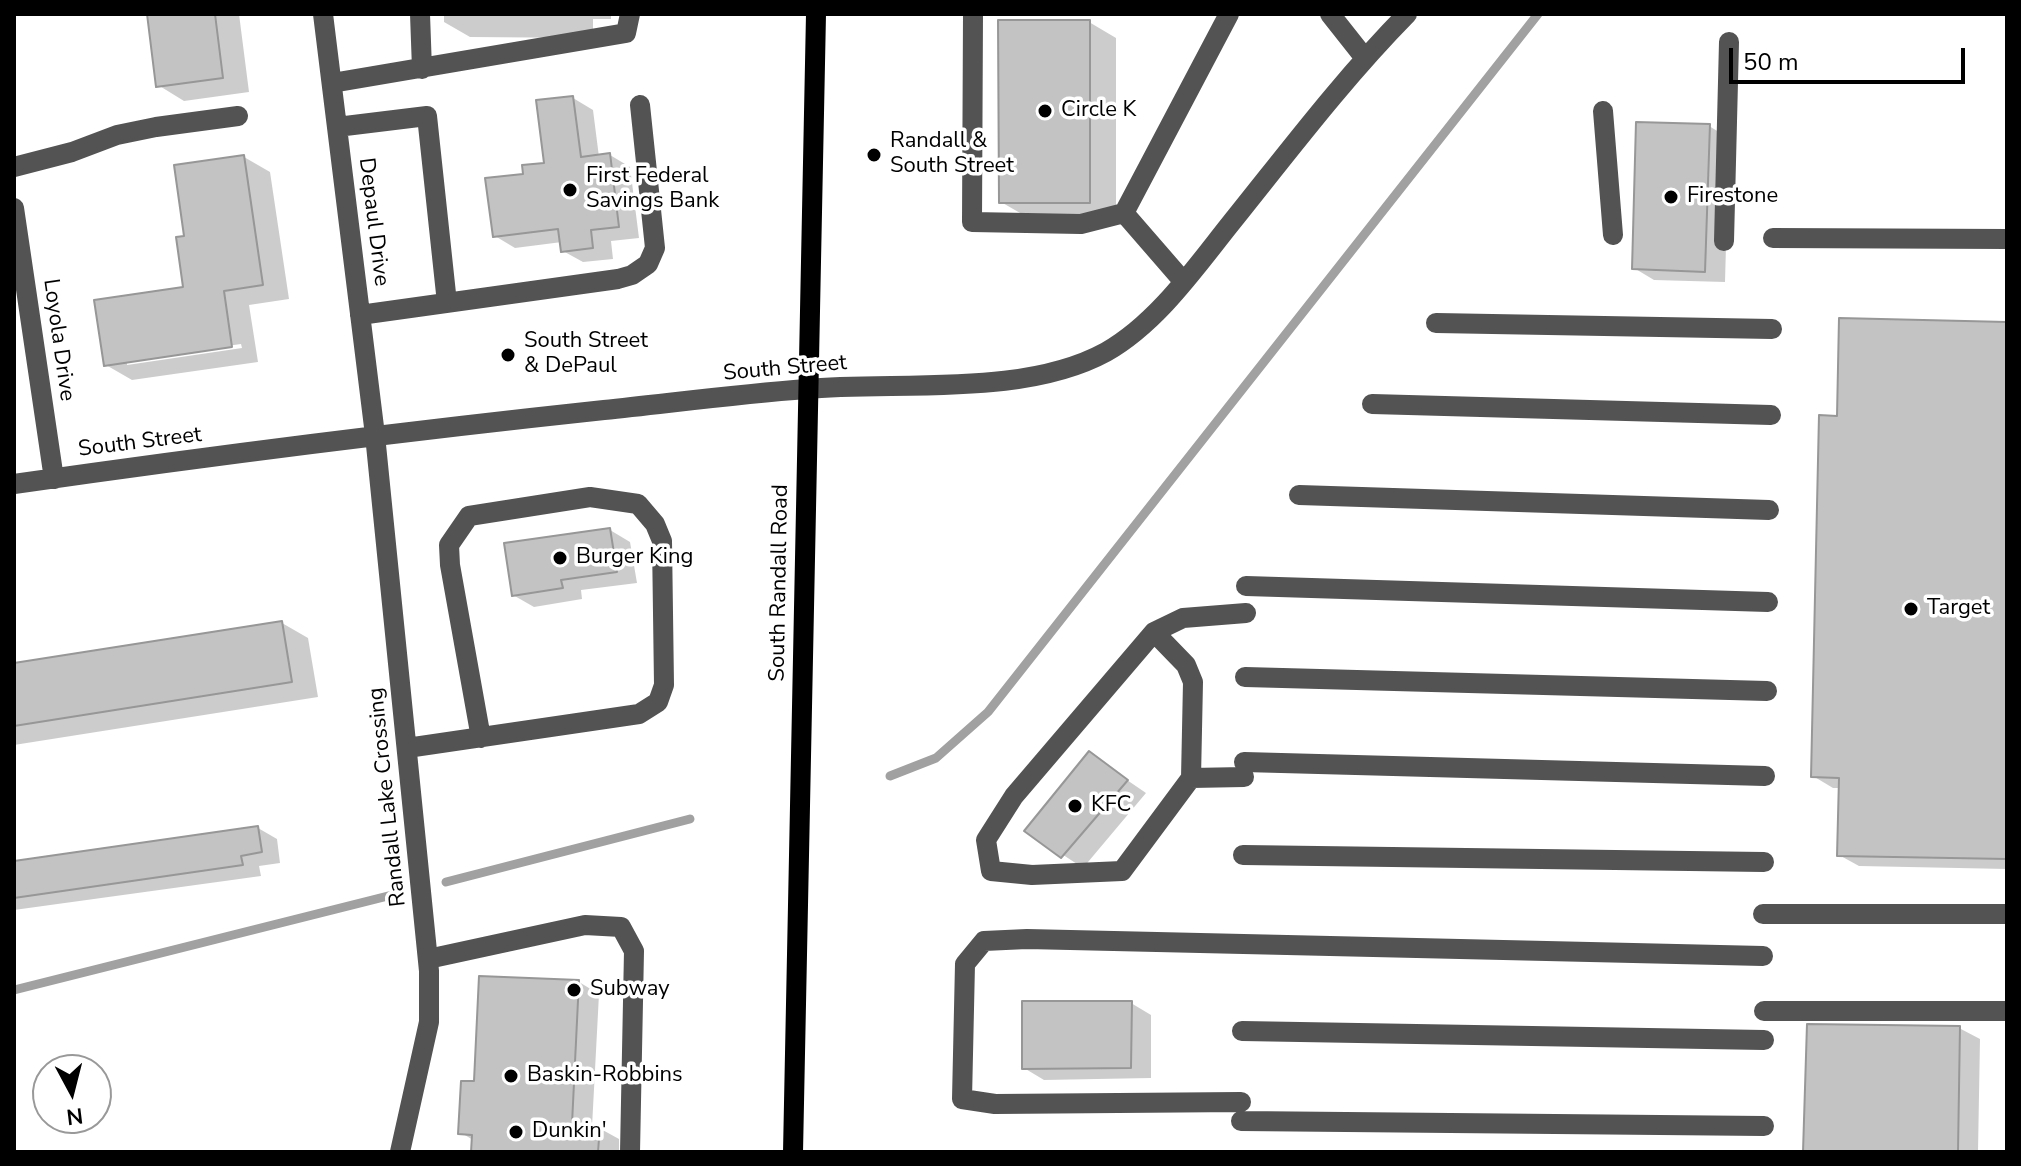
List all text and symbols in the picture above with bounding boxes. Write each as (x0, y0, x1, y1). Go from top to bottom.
scale bar (1733, 32, 1969, 82)
text: 50 m (1743, 46, 1799, 78)
place label: Circle K (1061, 98, 1136, 124)
marker: Circle K (1036, 102, 1054, 120)
place label: Randall & South Street (890, 129, 1014, 180)
marker: Randall & South Street (865, 146, 883, 164)
street label: Depaul Drive (352, 156, 394, 288)
place label: First Federal Savings Bank (586, 164, 719, 216)
marker: First Federal Savings Bank (561, 181, 579, 199)
place label: Firestone (1687, 184, 1778, 210)
marker: Firestone (1662, 188, 1680, 206)
street label: Loyola Drive (36, 277, 80, 403)
place label: South Street & DePaul (524, 329, 648, 380)
marker: South Street & DePaul (499, 346, 517, 364)
street label: South Street (722, 350, 848, 388)
street label: South Street (77, 422, 203, 464)
street label: South Randall Road (765, 484, 795, 682)
place label: Burger King (576, 545, 693, 571)
marker: Burger King (551, 549, 569, 567)
place label: Target (1927, 596, 1990, 622)
marker: Target (1902, 600, 1920, 618)
street label: Randall Lake Crossing (363, 686, 413, 908)
place label: KFC (1091, 793, 1131, 819)
marker: KFC (1066, 797, 1084, 815)
place label: Subway (590, 977, 670, 1003)
marker: Subway (565, 981, 583, 999)
north arrow (32, 1054, 112, 1134)
place label: Baskin-Robbins (527, 1063, 683, 1089)
marker: Baskin-Robbins (502, 1067, 520, 1085)
text: N (65, 1100, 85, 1132)
place label: Dunkin' (532, 1119, 607, 1145)
marker: Dunkin' (507, 1123, 525, 1141)

